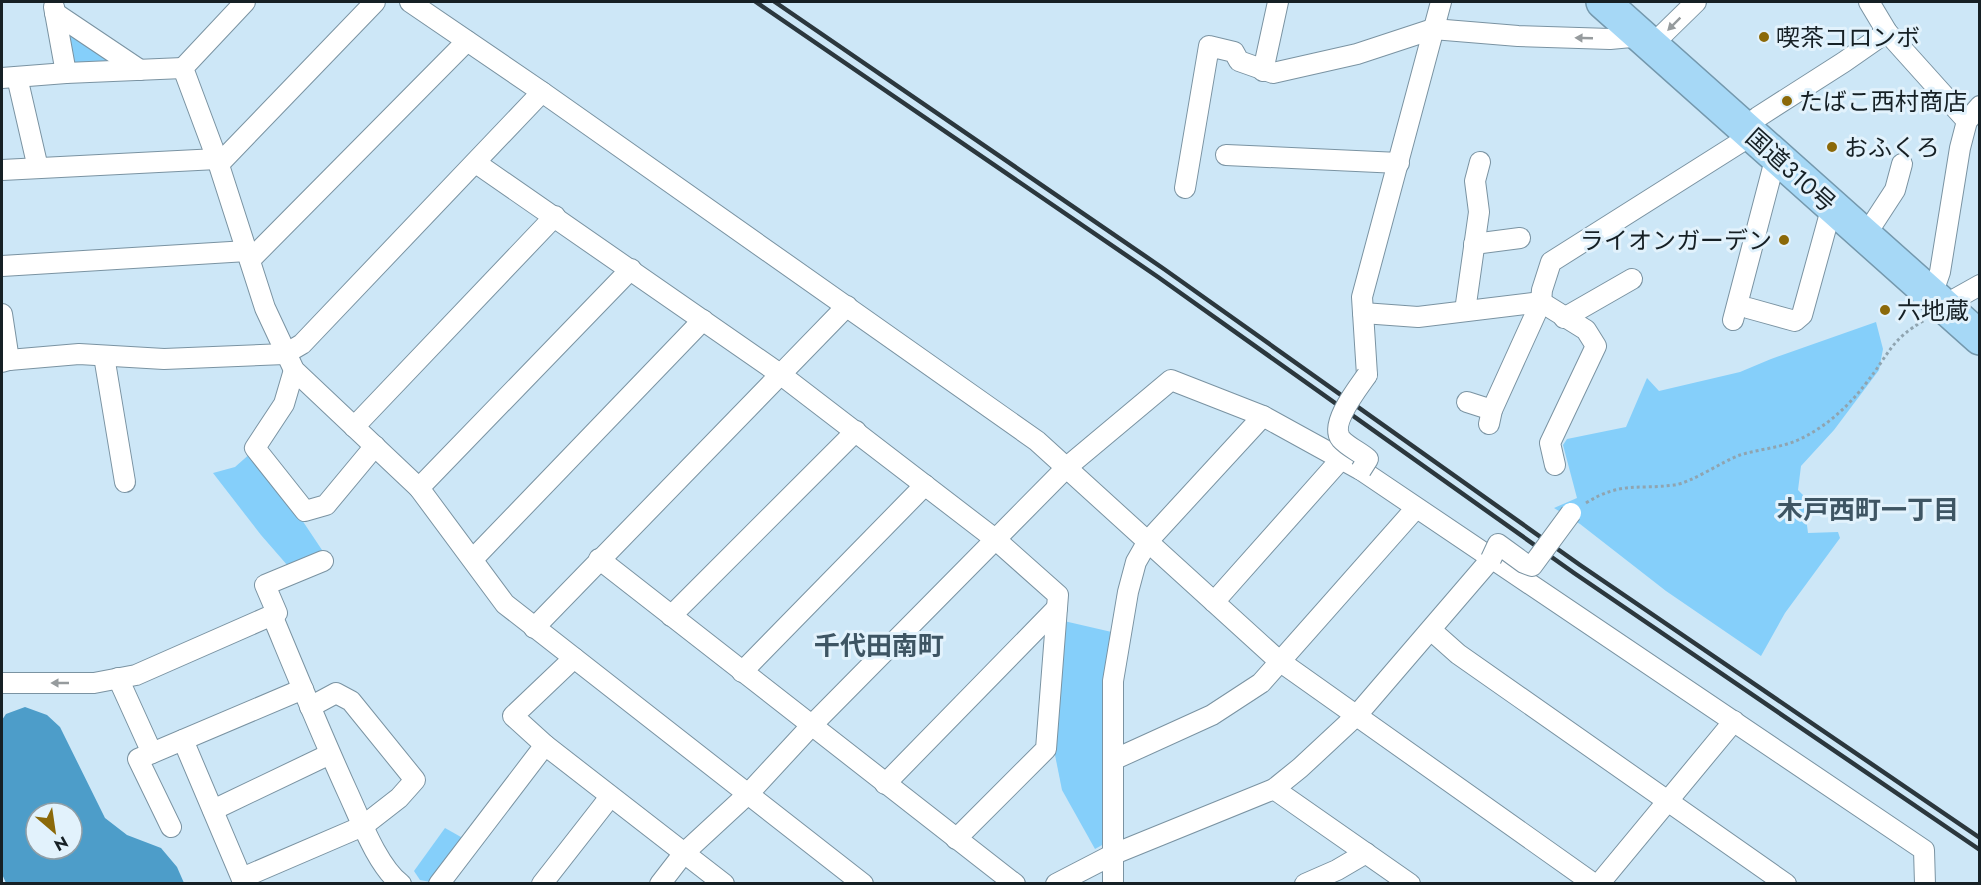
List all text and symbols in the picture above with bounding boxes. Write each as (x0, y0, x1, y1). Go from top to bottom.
one-way arrow (1668, 16, 1682, 30)
place label: 喫茶コロンボ (1776, 20, 1920, 55)
marker: 喫茶コロンボ (1757, 30, 1771, 44)
one-way arrow (1574, 34, 1593, 43)
place label: たばこ西村商店 (1799, 84, 1967, 119)
marker: たばこ西村商店 (1780, 94, 1794, 108)
street label: 国道310号 (1738, 120, 1844, 220)
place label: おふくろ (1844, 130, 1940, 165)
marker: おふくろ (1825, 140, 1839, 154)
place label: ライオンガーデン (1580, 223, 1772, 258)
marker: ライオンガーデン (1777, 233, 1791, 247)
place label: 六地蔵 (1897, 293, 1969, 328)
marker: 六地蔵 (1878, 303, 1892, 317)
district label: 木戸西町一丁目 (1777, 491, 1959, 529)
district label: 千代田南町 (814, 627, 944, 665)
one-way arrow (50, 678, 69, 688)
north arrow (24, 801, 84, 861)
text: N (50, 831, 72, 857)

